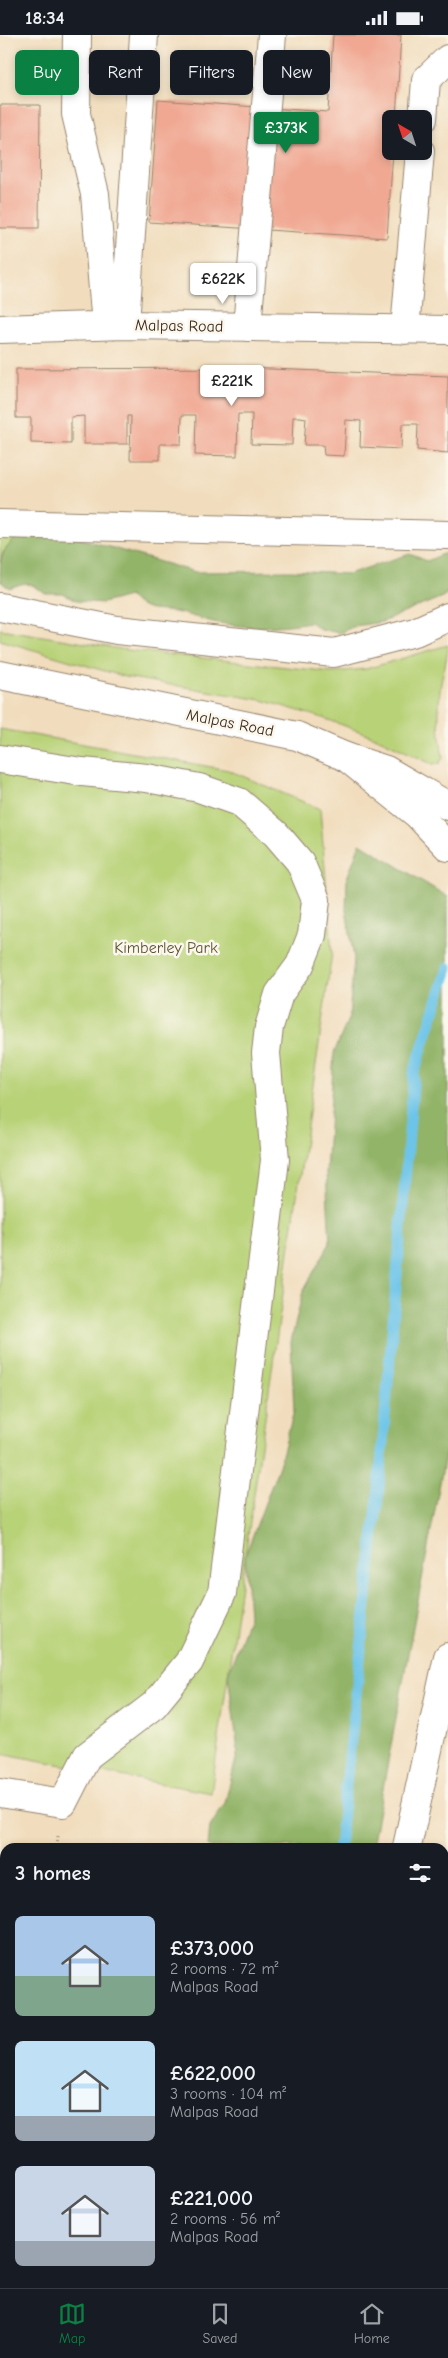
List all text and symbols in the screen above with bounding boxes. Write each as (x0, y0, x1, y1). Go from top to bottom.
text: 18:34 (25, 7, 64, 29)
chip: Buy (15, 50, 79, 95)
chip: Rent (89, 50, 160, 95)
chip: Filters (170, 50, 253, 95)
chip: New (263, 50, 330, 95)
north arrow (382, 110, 432, 160)
map controls (382, 110, 432, 160)
pin: £373K (251, 111, 321, 154)
text: £373K (265, 119, 307, 137)
pin: £622K (188, 263, 258, 305)
text: £622K (201, 270, 245, 288)
street label: Malpas Road (135, 316, 223, 336)
pin: £221K (197, 365, 267, 407)
text: £221K (211, 372, 253, 390)
street label: Malpas Road (185, 706, 275, 740)
park label: Kimberley Park (114, 939, 218, 957)
icon: filters (406, 1859, 434, 1887)
text: 3 homes (15, 1861, 91, 1885)
icon: home (55, 1936, 115, 1996)
text: £373,000 (170, 1936, 254, 1960)
text: 2 rooms · 72 m² (170, 1960, 279, 1978)
text: Malpas Road (170, 1978, 258, 1996)
icon: home (55, 2061, 115, 2121)
text: £622,000 (170, 2061, 256, 2085)
text: 3 rooms · 104 m² (170, 2085, 286, 2103)
text: Malpas Road (170, 2103, 258, 2121)
icon: home (55, 2186, 115, 2246)
text: £221,000 (170, 2186, 253, 2210)
text: 2 rooms · 56 m² (170, 2210, 280, 2228)
text: Malpas Road (170, 2228, 258, 2246)
tab: Map (58, 2300, 86, 2347)
tab: Saved (202, 2300, 237, 2347)
tab: Home (354, 2300, 390, 2347)

